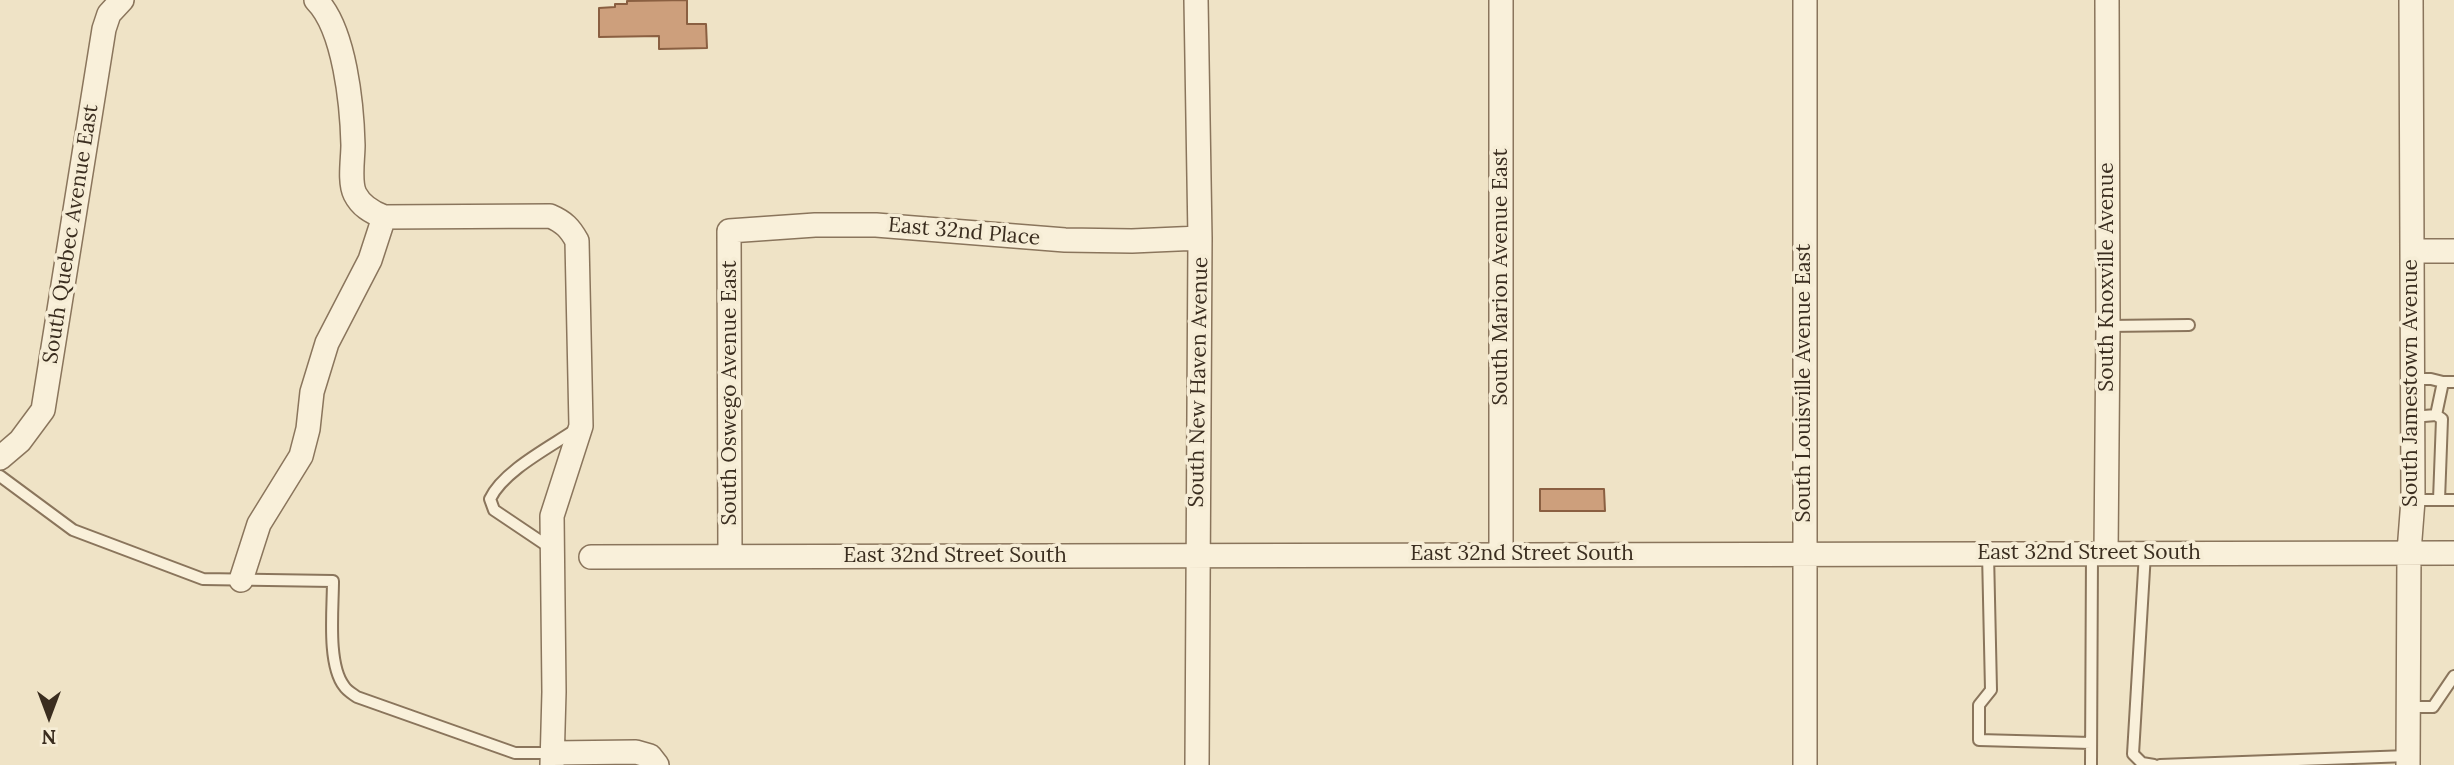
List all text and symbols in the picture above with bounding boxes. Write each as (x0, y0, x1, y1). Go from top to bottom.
street label: South Quebec Avenue East (38, 102, 104, 366)
street label: South Marion Avenue East (1488, 148, 1514, 406)
street label: South Knoxville Avenue (2094, 162, 2120, 392)
street label: East 32nd Place (887, 213, 1041, 251)
street label: South Louisville Avenue East (1791, 244, 1817, 522)
street label: South New Haven Avenue (1184, 256, 1214, 508)
street label: South Jamestown Avenue (2398, 259, 2424, 507)
street label: South Oswego Avenue East (717, 260, 743, 526)
street label: East 32nd Street South (1977, 540, 2201, 566)
street label: East 32nd Street South (1410, 541, 1634, 567)
street label: East 32nd Street South (843, 543, 1067, 569)
north arrow (14, 681, 84, 751)
text: N (42, 725, 56, 749)

